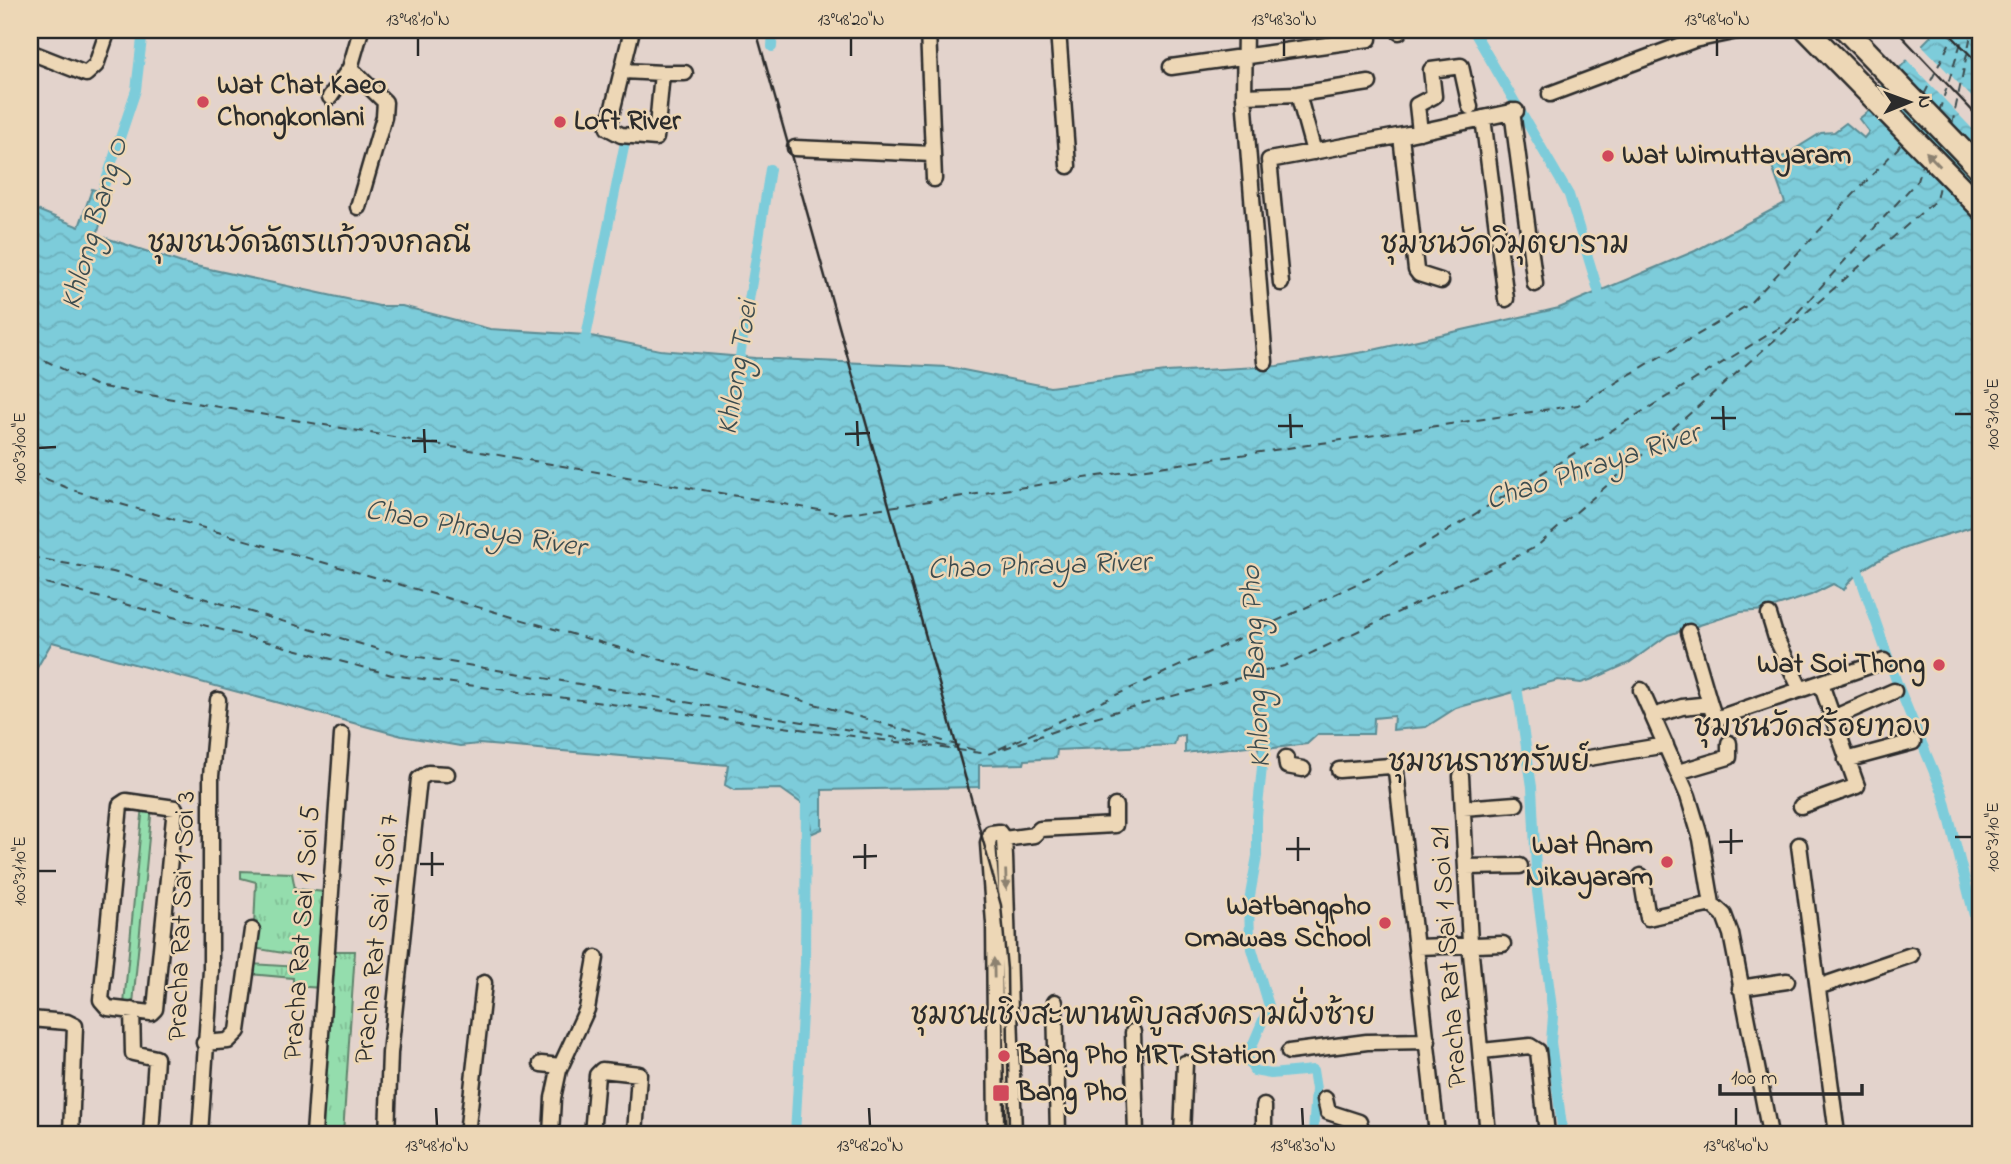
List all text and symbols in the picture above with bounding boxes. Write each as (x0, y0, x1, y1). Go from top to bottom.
text: 13°48'10"N (386, 8, 450, 34)
text: 13°48'20"N (817, 8, 885, 34)
text: 13°48'30"N (1251, 8, 1317, 34)
text: 13°48'40"N (1684, 8, 1750, 34)
place label: Wat Chat Kaeo Chongkonlani (217, 66, 386, 140)
north arrow (1874, 66, 1944, 136)
marker: Wat Chat Kaeo Chongkonlani (195, 94, 211, 110)
text: N (1910, 95, 1937, 109)
place label: Loft River (574, 102, 682, 143)
marker: Loft River (552, 114, 568, 130)
water label: Khlong Bang O (50, 132, 142, 315)
place label: Wat Wimuttayaram (1622, 136, 1851, 177)
marker: Wat Wimuttayaram (1600, 148, 1616, 164)
one-way arrow (1926, 151, 1942, 168)
district label: ชุมชนวัดฉัตรแก้วจงกลณี (147, 223, 471, 267)
district label: ชุมชนวัดวิมุตยาราม (1380, 224, 1630, 268)
water label: Khlong Toei (707, 295, 772, 438)
text: 100°31'00"E (1981, 378, 2007, 450)
water label: Chao Phraya River (1480, 411, 1709, 523)
text: 100°31'00"E (8, 412, 34, 484)
water label: Chao Phraya River (361, 489, 592, 572)
water label: Chao Phraya River (927, 541, 1155, 593)
water label: Khlong Bang Pho (1230, 563, 1284, 769)
place label: Wat Soi Thong (1757, 645, 1925, 687)
marker: Wat Soi Thong (1931, 657, 1947, 673)
district label: ชุมชนวัดสร้อยทอง (1694, 707, 1930, 751)
district label: ชุมชนราชทรัพย์ (1388, 741, 1590, 786)
street label: Pracha Rat Sai 1 Soi 3 (158, 790, 208, 1042)
text: 100°31'10"E (1981, 802, 2007, 872)
street label: Pracha Rat Sai 1 Soi 5 (274, 804, 332, 1062)
street label: Pracha Rat Sai 1 Soi 7 (345, 812, 412, 1066)
street label: Pracha Rat Sai 1 Soi 21 (1420, 825, 1480, 1089)
place label: Wat Anam Nikayaram (1525, 826, 1653, 899)
text: 100°31'10"E (8, 836, 34, 906)
marker: Wat Anam Nikayaram (1659, 854, 1675, 870)
one-way arrow (1000, 869, 1011, 891)
place label: Watbangpho Omawas School (1184, 887, 1371, 960)
marker: Watbangpho Omawas School (1377, 915, 1393, 931)
one-way arrow (988, 957, 1000, 979)
district label: ชุมชนเชิงสะพานพิบูลสงครามฝั่งซ้าย (910, 986, 1376, 1039)
place label: Bang Pho MRT Station (1016, 1036, 1276, 1078)
marker: Bang Pho MRT Station (996, 1048, 1012, 1064)
scale bar (1720, 1052, 1862, 1096)
text: 100 m (1731, 1064, 1777, 1094)
place label: Bang Pho (1015, 1073, 1127, 1115)
marker: Bang Pho (991, 1083, 1011, 1103)
text: 13°48'10"N (405, 1134, 469, 1160)
text: 13°48'20"N (836, 1134, 904, 1160)
text: 13°48'30"N (1270, 1134, 1336, 1160)
text: 13°48'40"N (1703, 1134, 1769, 1160)

